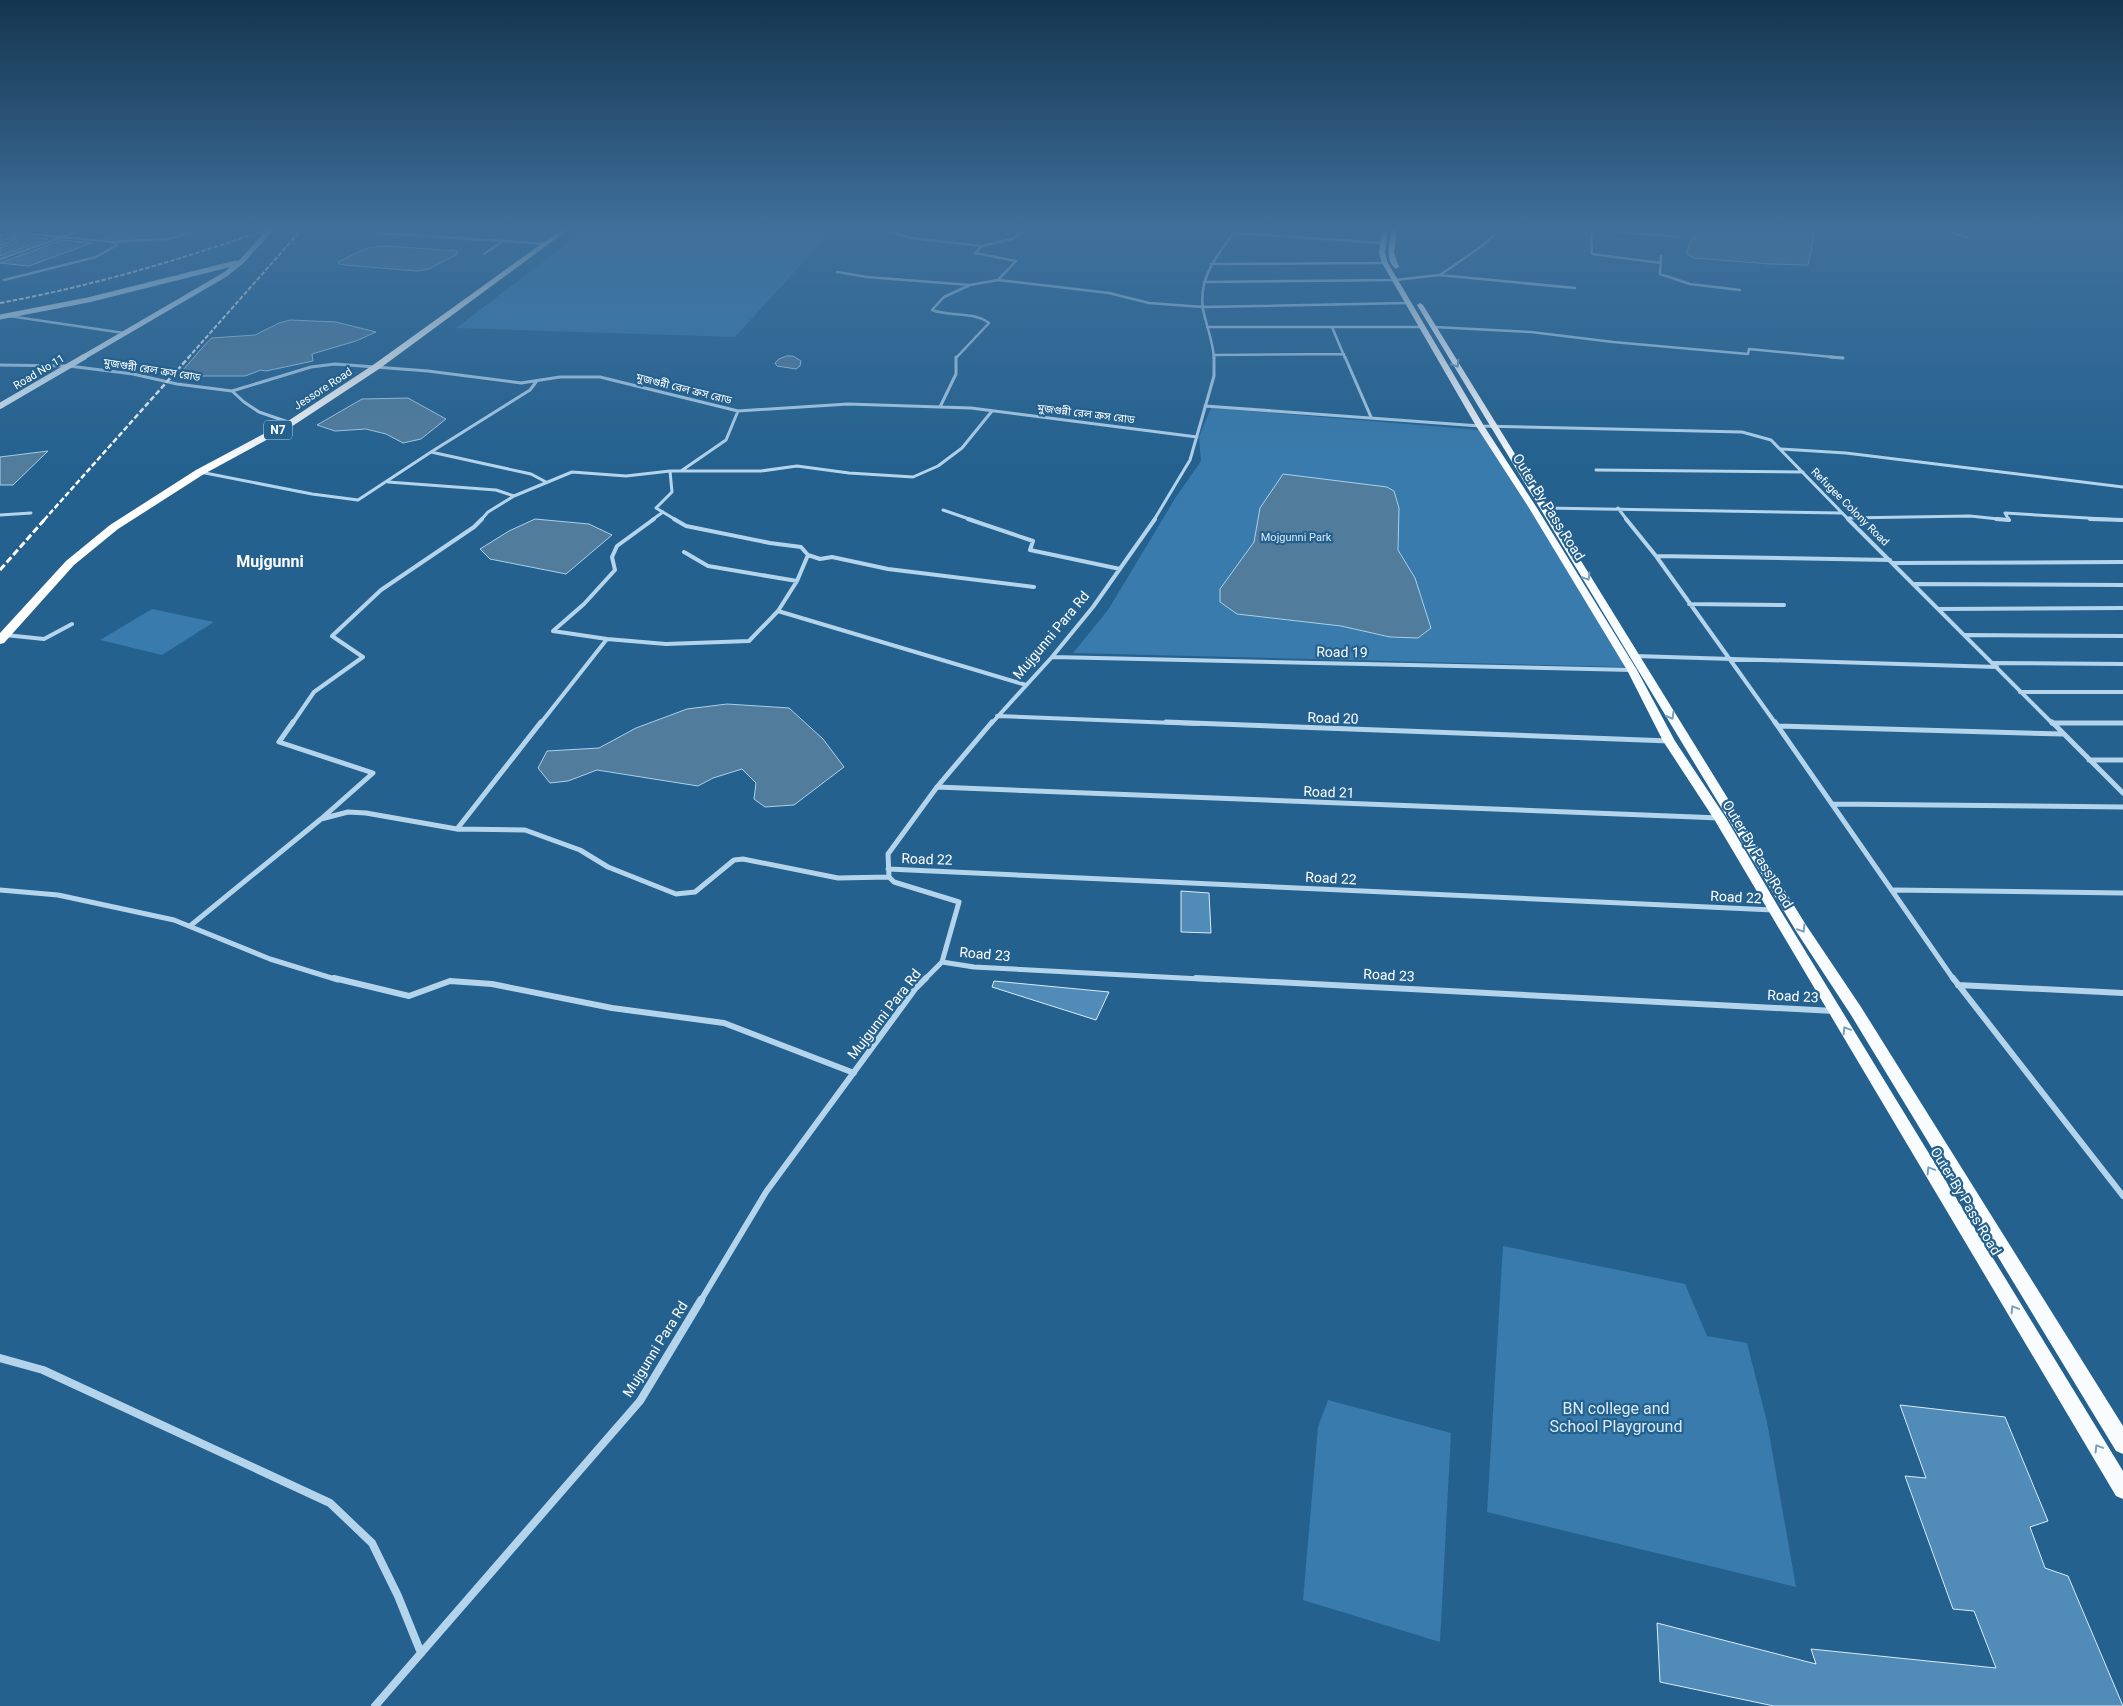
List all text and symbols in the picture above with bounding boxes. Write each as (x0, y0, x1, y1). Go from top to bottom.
street label: Road No 11 (11, 352, 67, 392)
street label: মুজগুন্নী রেল ক্রস রোড (102, 356, 202, 384)
one-way arrow (1450, 358, 1460, 367)
street label: Jessore Road (291, 365, 355, 413)
street label: মুজগুন্নী রেল ক্রস রোড (634, 371, 733, 407)
street label: মুজগুন্নী রেল ক্রস রোড (1036, 401, 1136, 426)
road number: N7 (264, 420, 292, 440)
street label: Outer By Pass Road (1510, 451, 1588, 563)
street label: Refugee Colony Road (1808, 465, 1892, 549)
park label: Mojgunni Park (1261, 531, 1332, 544)
district label: Mujgunni (236, 552, 304, 571)
one-way arrow (1580, 572, 1590, 581)
street label: Mujgunni Para Rd (1010, 588, 1092, 682)
street label: Road 19 (1316, 644, 1368, 660)
street label: Road 20 (1307, 709, 1359, 727)
one-way arrow (1665, 710, 1675, 719)
street label: Road 21 (1303, 783, 1355, 801)
street label: Outer By Pass Road (1720, 797, 1796, 911)
street label: Road 22 (901, 850, 953, 868)
street label: Road 22 (1305, 869, 1357, 887)
street label: Road 22 (1710, 888, 1762, 906)
one-way arrow (1795, 924, 1805, 933)
street label: Road 23 (959, 944, 1011, 964)
street label: Mujgunni Para Rd (844, 966, 924, 1062)
street label: Road 23 (1363, 966, 1415, 984)
street label: Road 23 (1767, 987, 1819, 1005)
one-way arrow (1843, 1027, 1853, 1036)
street label: Outer By Pass Road (1928, 1144, 2004, 1258)
one-way arrow (1926, 1166, 1936, 1175)
street label: Mujgunni Para Rd (619, 1298, 691, 1400)
one-way arrow (2010, 1305, 2020, 1314)
park label: BN college and School Playground (1550, 1399, 1682, 1436)
one-way arrow (2094, 1444, 2104, 1453)

